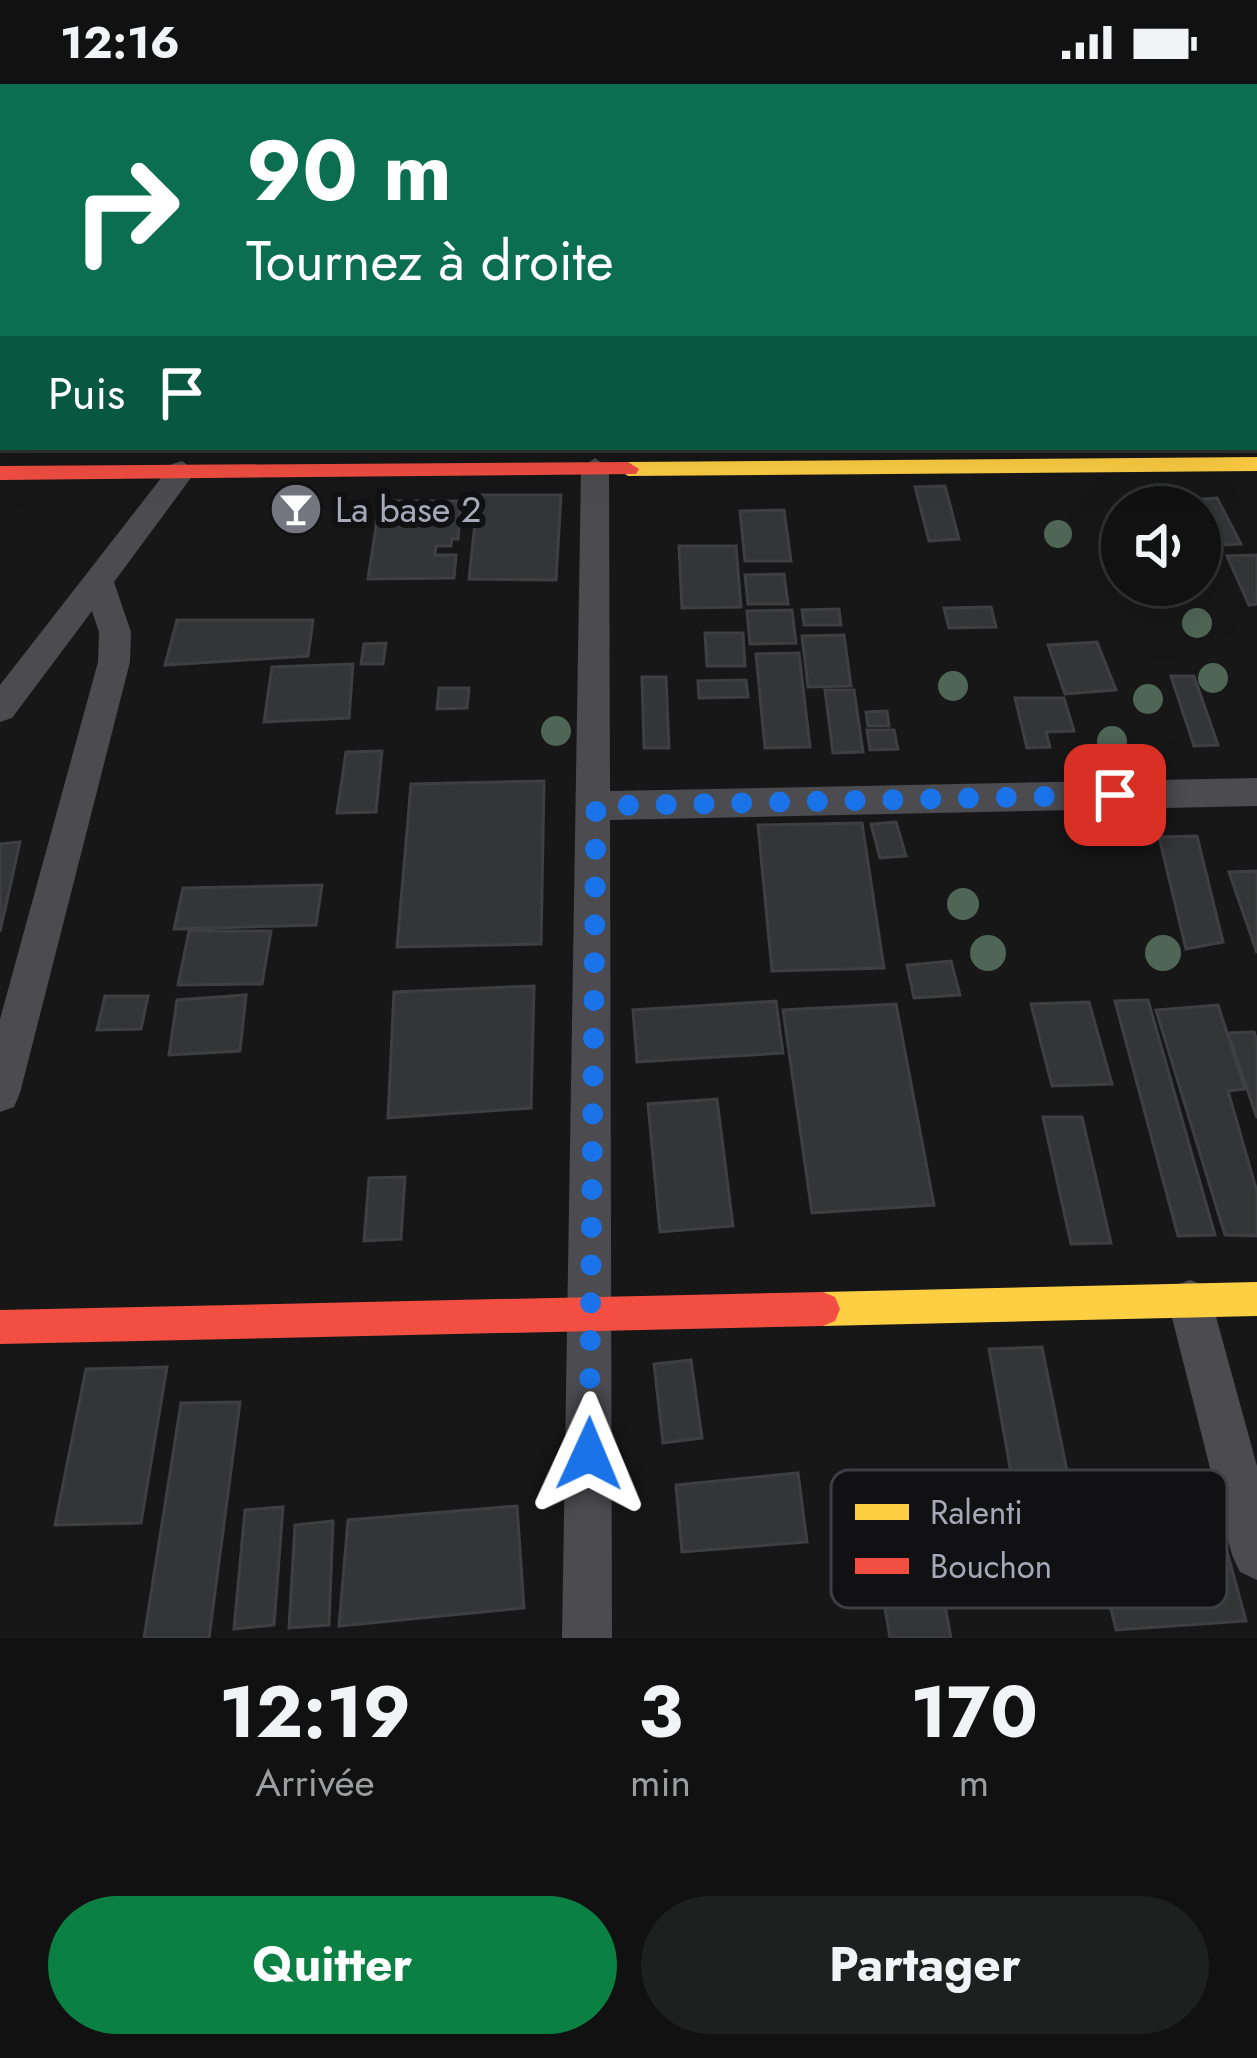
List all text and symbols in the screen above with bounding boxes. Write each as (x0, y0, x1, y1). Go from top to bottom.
text: 12:16 (60, 10, 180, 75)
text: 90 m (246, 110, 452, 232)
icon: right (48, 132, 204, 288)
text: Tournez à droite (246, 222, 614, 300)
icon: arrive (149, 360, 215, 426)
text: Puis (48, 361, 125, 426)
bar icon: La base 2 (268, 481, 324, 537)
place label: La base 2 (335, 483, 481, 535)
map controls (1101, 486, 1221, 606)
button: sound (1101, 486, 1221, 606)
pin (1064, 744, 1166, 846)
icon: arrive (1082, 762, 1148, 828)
position arrow (526, 1391, 652, 1517)
legend (831, 1470, 1227, 1608)
text: Ralenti (930, 1489, 1023, 1536)
text: Bouchon (930, 1543, 1052, 1590)
text: 12:19 (219, 1660, 411, 1764)
text: 3 (638, 1660, 683, 1764)
text: 170 (910, 1660, 1038, 1764)
text: Arrivée (255, 1754, 375, 1811)
text: min (630, 1754, 691, 1811)
text: m (959, 1754, 989, 1811)
button: Quitter (48, 1896, 617, 2034)
button: Partager (641, 1896, 1209, 2034)

